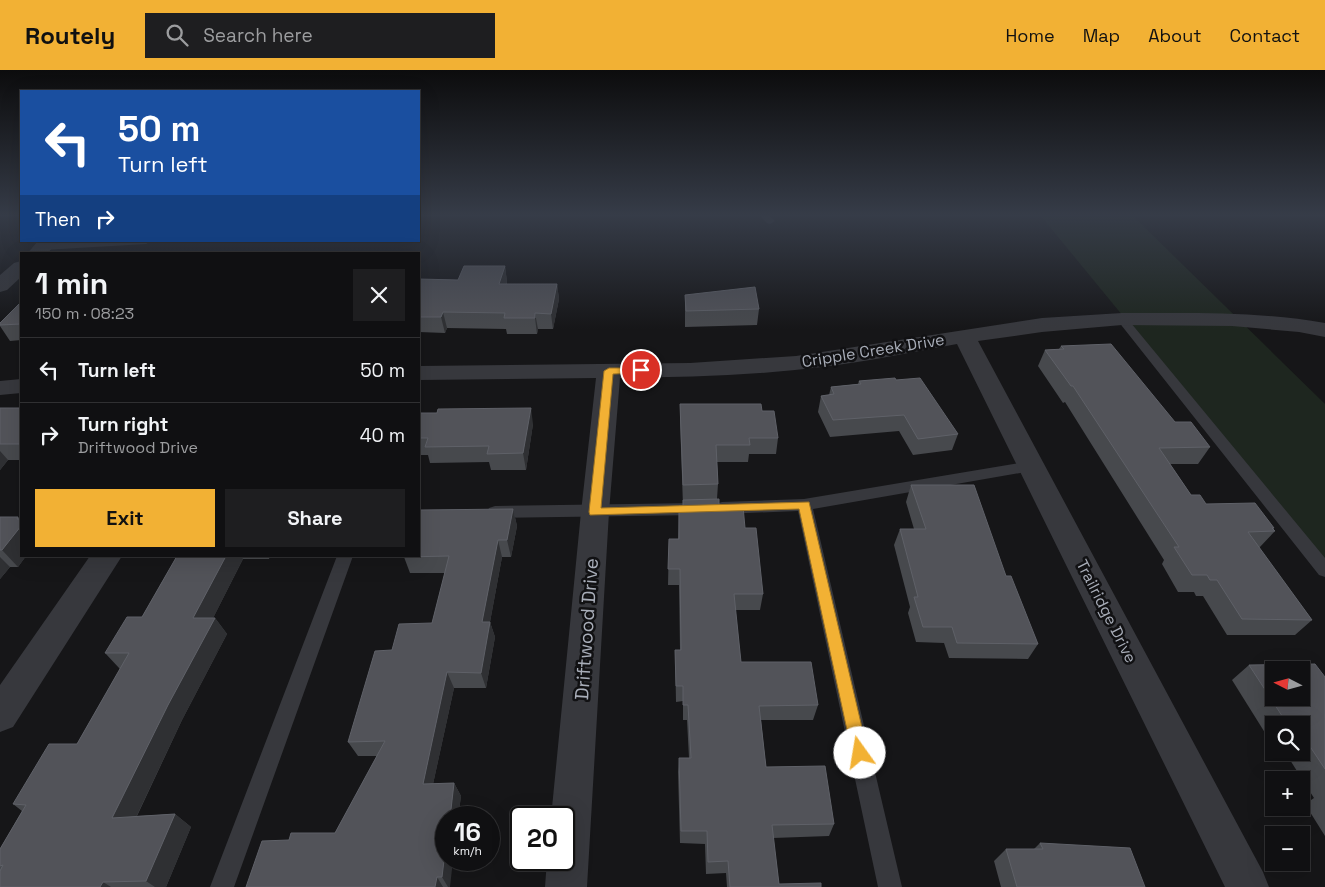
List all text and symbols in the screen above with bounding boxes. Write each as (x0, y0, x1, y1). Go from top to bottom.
search box (145, 13, 495, 58)
text: Routely (25, 20, 115, 51)
icon: search (163, 21, 191, 49)
text: Search here (203, 23, 313, 48)
text: Home (1006, 24, 1055, 47)
text: Map (1083, 24, 1120, 47)
text: About (1148, 24, 1202, 47)
text: Contact (1230, 24, 1300, 47)
text: 50 m (118, 107, 200, 151)
icon: left (35, 110, 100, 175)
text: Turn left (118, 150, 208, 178)
icon: right (91, 205, 119, 233)
text: Then (35, 207, 81, 232)
text: 1 min (35, 264, 108, 303)
button: close (353, 269, 405, 321)
text: 150 m · 08:23 (35, 303, 134, 324)
street label: Cripple Creek Drive (800, 329, 946, 372)
pin (620, 349, 662, 391)
icon: left (35, 356, 63, 384)
icon: arrive (627, 356, 655, 384)
text: Turn left (78, 358, 156, 383)
text: 50 m (360, 358, 405, 383)
text: Turn right (78, 412, 168, 437)
icon: right (35, 421, 63, 449)
text: 40 m (360, 423, 405, 448)
text: Driftwood Drive (78, 437, 198, 458)
button: Exit (35, 489, 215, 547)
button: Share (225, 489, 405, 547)
street label: Trailridge Drive (1071, 556, 1142, 667)
street label: Driftwood Drive (569, 557, 604, 701)
north arrow (1265, 661, 1310, 706)
map controls (1265, 661, 1310, 871)
button: search (1265, 716, 1310, 761)
position arrow (833, 726, 885, 778)
button: + (1265, 771, 1310, 816)
speed limit sign: 20 (510, 806, 575, 871)
text: 16 (454, 816, 481, 848)
button: − (1265, 826, 1310, 871)
text: km/h (453, 843, 482, 859)

